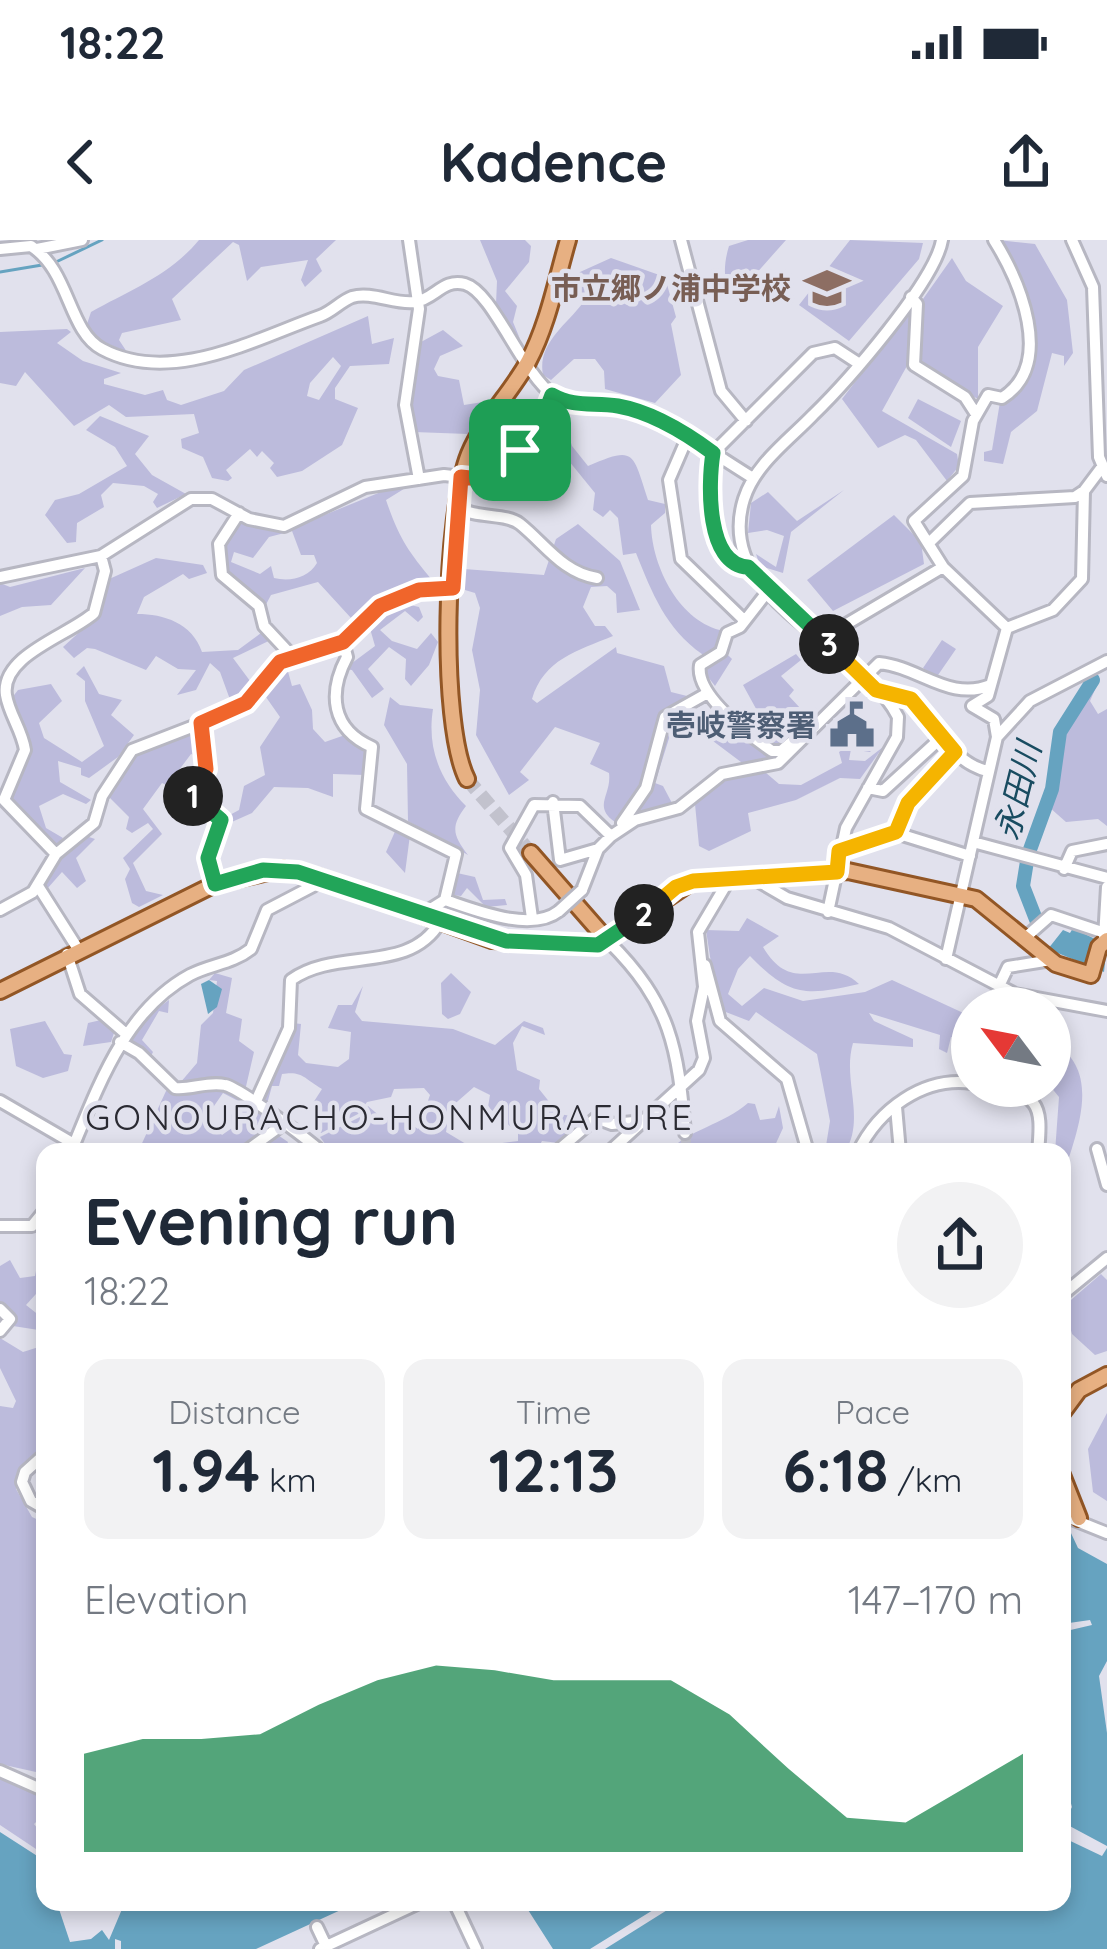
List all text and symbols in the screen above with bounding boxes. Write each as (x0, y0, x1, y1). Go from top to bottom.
text: 18:22 (60, 14, 166, 70)
text: Kadence (440, 128, 667, 196)
icon: back (48, 129, 114, 195)
icon: share (993, 129, 1059, 195)
school or university icon: 市立郷ノ浦中学校 (802, 263, 852, 313)
place label: 市立郷ノ浦中学校 (551, 269, 791, 307)
pin (469, 399, 571, 501)
icon: arrive (487, 417, 553, 483)
pin: 3 (799, 614, 859, 674)
text: 3 (820, 623, 838, 664)
public building icon: 壱岐警察署 (827, 700, 877, 750)
place label: 壱岐警察署 (666, 706, 816, 744)
water label: 永田川 (985, 735, 1050, 844)
pin: 1 (163, 766, 223, 826)
text: 1 (187, 775, 199, 816)
pin: 2 (614, 884, 674, 944)
text: 2 (635, 893, 653, 934)
north arrow (951, 987, 1071, 1107)
map controls (951, 987, 1071, 1107)
district label: GONOURACHO-HONMURAFURE (85, 1094, 695, 1139)
text: Evening run (84, 1179, 458, 1262)
button: share (897, 1182, 1023, 1308)
text: 18:22 (84, 1266, 170, 1315)
text: Distance (168, 1391, 301, 1432)
text: Time (516, 1391, 591, 1432)
text: Pace (835, 1391, 910, 1432)
text: 1.94 (152, 1432, 260, 1507)
text: 12:13 (489, 1432, 618, 1507)
text: 6:18 (783, 1432, 888, 1507)
text: km (260, 1459, 317, 1500)
text: /km (888, 1459, 962, 1500)
text: Elevation (84, 1575, 248, 1624)
text: 147–170 m (848, 1575, 1023, 1624)

